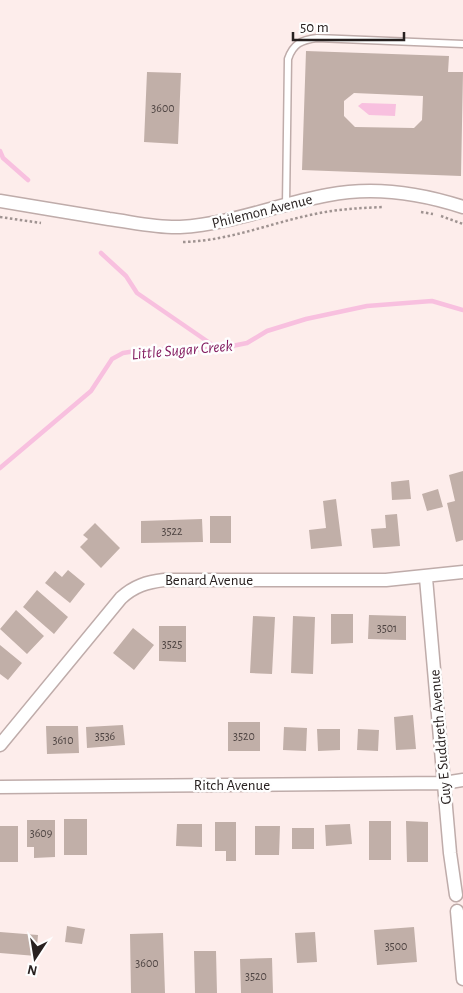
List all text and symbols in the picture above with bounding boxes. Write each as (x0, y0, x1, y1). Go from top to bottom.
scale bar (293, 10, 404, 42)
text: 50 m (300, 20, 329, 35)
house number: 3600 (151, 102, 175, 114)
street label: Philemon Avenue (210, 192, 314, 231)
water label: Little Sugar Creek (131, 338, 233, 362)
house number: 3522 (162, 525, 183, 537)
street label: Benard Avenue (165, 573, 253, 588)
house number: 3501 (377, 622, 397, 634)
house number: 3525 (162, 638, 182, 650)
street label: Guy E Suddreth Avenue (427, 669, 454, 805)
house number: 3536 (95, 730, 116, 742)
house number: 3520 (233, 730, 255, 742)
house number: 3610 (52, 734, 74, 746)
street label: Ritch Avenue (194, 778, 270, 793)
house number: 3609 (30, 827, 53, 839)
north arrow (10, 933, 60, 983)
house number: 3500 (385, 940, 407, 952)
house number: 3600 (135, 957, 159, 969)
text: N (26, 962, 39, 978)
house number: 3520 (245, 970, 267, 982)

